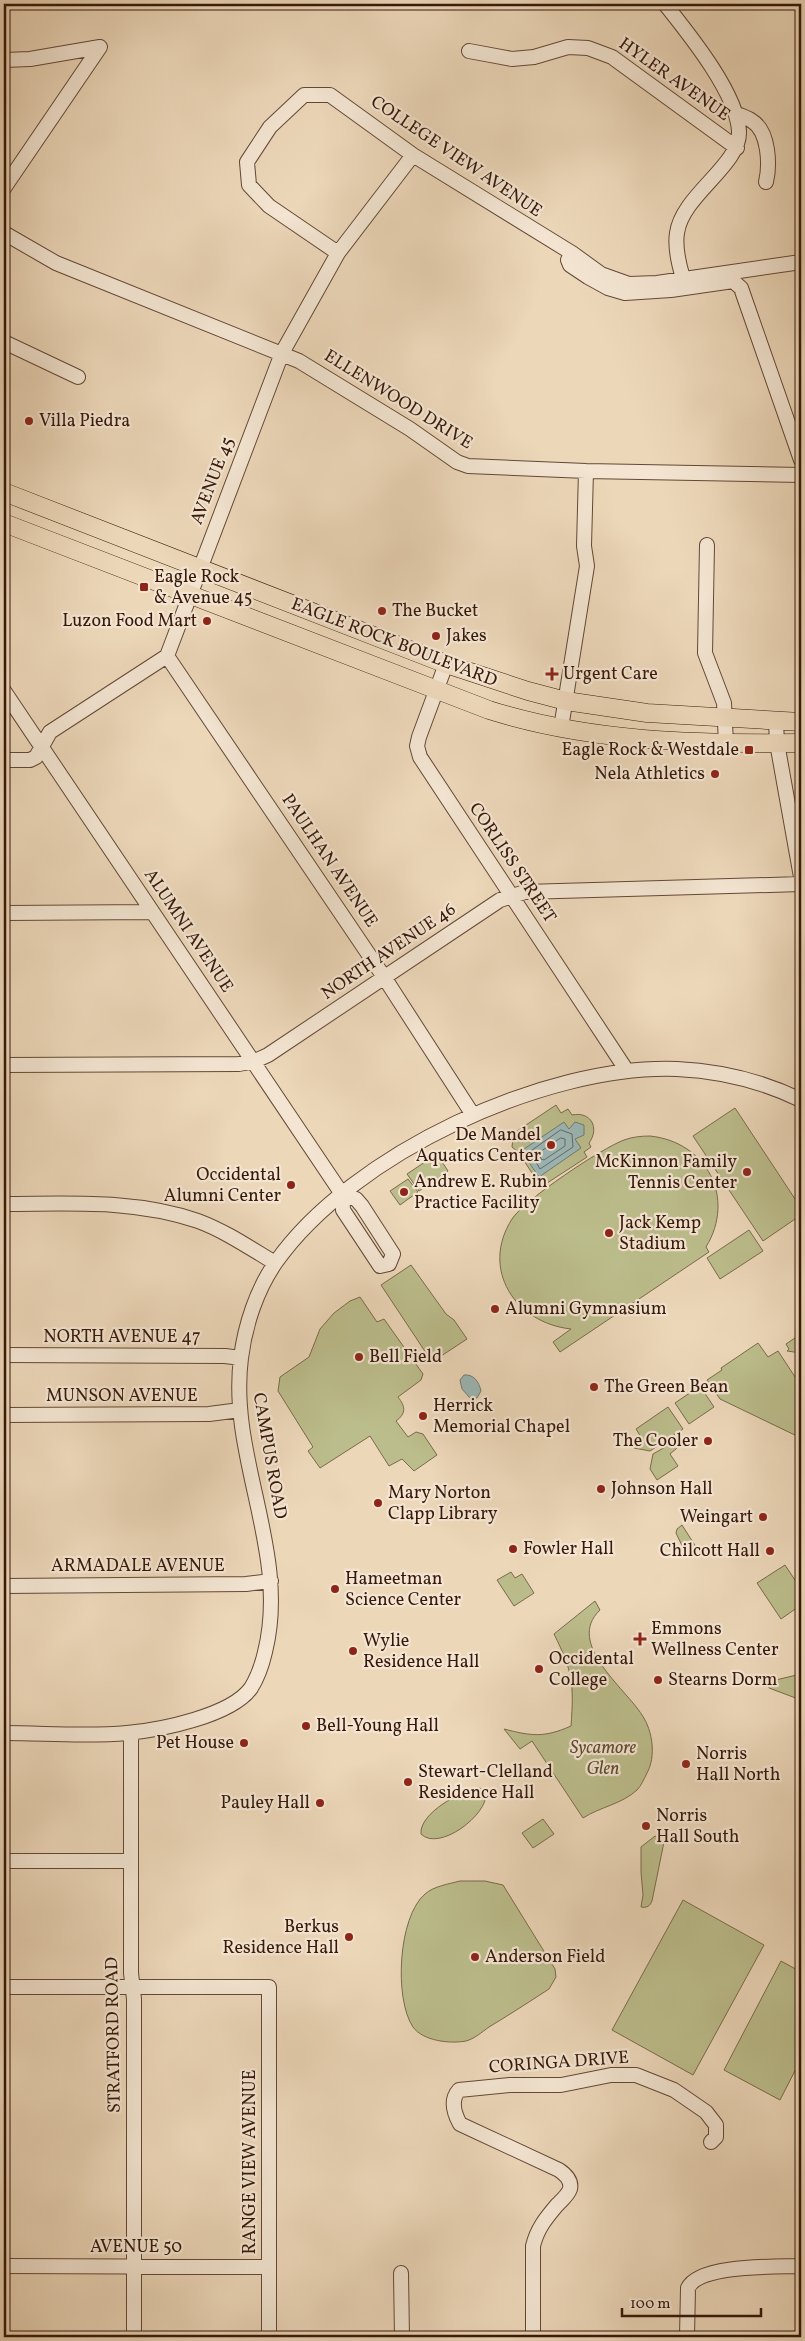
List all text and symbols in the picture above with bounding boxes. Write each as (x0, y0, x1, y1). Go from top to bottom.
street label: HYLER AVENUE (613, 32, 735, 128)
street label: COLLEGE VIEW AVENUE (365, 90, 547, 224)
street label: ELLENWOOD DRIVE (319, 344, 477, 456)
place label: Villa Piedra (39, 409, 130, 434)
marker: Villa Piedra (23, 415, 35, 427)
street label: AVENUE 45 (185, 434, 241, 528)
place label: Eagle Rock & Avenue 45 (154, 565, 252, 611)
marker: Eagle Rock & Avenue 45 (138, 581, 150, 593)
street label: EAGLE ROCK BOULEVARD (287, 592, 501, 694)
place label: The Bucket (392, 599, 478, 624)
marker: The Bucket (376, 605, 388, 617)
place label: Luzon Food Mart (62, 609, 197, 634)
marker: Luzon Food Mart (201, 615, 213, 627)
place label: Jakes (446, 624, 487, 649)
marker: Jakes (430, 630, 442, 642)
place label: Urgent Care (563, 662, 658, 687)
marker: Urgent Care (545, 667, 559, 681)
place label: Eagle Rock & Westdale (562, 738, 739, 763)
marker: Eagle Rock & Westdale (743, 744, 755, 756)
place label: Nela Athletics (594, 762, 705, 787)
marker: Nela Athletics (709, 768, 721, 780)
street label: PAULHAN AVENUE (275, 789, 383, 933)
street label: CORLISS STREET (462, 798, 562, 928)
street label: ALUMNI AVENUE (137, 864, 239, 998)
street label: NORTH AVENUE 46 (317, 898, 461, 1006)
place label: De Mandel Aquatics Center (416, 1123, 541, 1169)
marker: De Mandel Aquatics Center (545, 1139, 557, 1151)
place label: McKinnon Family Tennis Center (595, 1150, 737, 1196)
place label: Occidental Alumni Center (164, 1163, 281, 1209)
marker: McKinnon Family Tennis Center (741, 1166, 753, 1178)
place label: Andrew E. Rubin Practice Facility (414, 1170, 548, 1216)
marker: Occidental Alumni Center (285, 1179, 297, 1191)
marker: Andrew E. Rubin Practice Facility (398, 1186, 410, 1198)
place label: Jack Kemp Stadium (619, 1211, 701, 1257)
marker: Jack Kemp Stadium (603, 1227, 615, 1239)
place label: Alumni Gymnasium (505, 1297, 667, 1322)
marker: Alumni Gymnasium (489, 1303, 501, 1315)
street label: NORTH AVENUE 47 (43, 1325, 201, 1350)
place label: Bell Field (369, 1345, 442, 1370)
marker: Bell Field (353, 1351, 365, 1363)
place label: The Green Bean (604, 1375, 729, 1400)
marker: The Green Bean (588, 1381, 600, 1393)
street label: MUNSON AVENUE (46, 1384, 198, 1409)
street label: CAMPUS ROAD (246, 1391, 292, 1521)
place label: Herrick Memorial Chapel (433, 1394, 570, 1440)
marker: Herrick Memorial Chapel (417, 1410, 429, 1422)
place label: The Cooler (613, 1429, 698, 1454)
marker: The Cooler (702, 1435, 714, 1447)
place label: Johnson Hall (611, 1477, 713, 1502)
place label: Mary Norton Clapp Library (388, 1481, 498, 1527)
marker: Johnson Hall (595, 1483, 607, 1495)
marker: Mary Norton Clapp Library (372, 1497, 384, 1509)
place label: Weingart (680, 1505, 753, 1530)
marker: Weingart (757, 1511, 769, 1523)
place label: Fowler Hall (523, 1537, 614, 1562)
place label: Chilcott Hall (660, 1539, 760, 1564)
marker: Fowler Hall (507, 1543, 519, 1555)
marker: Chilcott Hall (764, 1545, 776, 1557)
street label: ARMADALE AVENUE (51, 1554, 225, 1579)
place label: Hameetman Science Center (345, 1567, 462, 1613)
marker: Hameetman Science Center (329, 1583, 341, 1595)
place label: Emmons Wellness Center (651, 1617, 779, 1663)
place label: Wylie Residence Hall (363, 1629, 480, 1675)
marker: Emmons Wellness Center (633, 1632, 647, 1646)
marker: Wylie Residence Hall (347, 1645, 359, 1657)
place label: Occidental College (549, 1647, 634, 1693)
marker: Occidental College (533, 1663, 545, 1675)
place label: Stearns Dorm (668, 1668, 777, 1693)
marker: Stearns Dorm (652, 1674, 664, 1686)
place label: Bell-Young Hall (316, 1714, 439, 1739)
marker: Bell-Young Hall (300, 1720, 312, 1732)
place label: Pet House (156, 1731, 234, 1756)
park label: Sycamore Glen (570, 1736, 637, 1782)
marker: Pet House (238, 1737, 250, 1749)
place label: Norris Hall North (696, 1742, 781, 1788)
marker: Norris Hall North (680, 1758, 692, 1770)
place label: Stewart-Clelland Residence Hall (418, 1760, 553, 1806)
marker: Stewart-Clelland Residence Hall (402, 1776, 414, 1788)
place label: Pauley Hall (221, 1791, 310, 1816)
marker: Pauley Hall (314, 1797, 326, 1809)
place label: Norris Hall South (656, 1804, 740, 1850)
marker: Norris Hall South (640, 1820, 652, 1832)
place label: Berkus Residence Hall (223, 1915, 339, 1961)
marker: Berkus Residence Hall (343, 1931, 355, 1943)
place label: Anderson Field (485, 1945, 605, 1970)
marker: Anderson Field (469, 1951, 481, 1963)
street label: STRATFORD ROAD (100, 1957, 128, 2113)
street label: CORINGA DRIVE (488, 2046, 630, 2080)
street label: RANGE VIEW AVENUE (238, 2069, 263, 2254)
street label: AVENUE 50 (90, 2235, 182, 2260)
scale bar (622, 2286, 761, 2318)
text: 100 m (630, 2294, 670, 2315)

